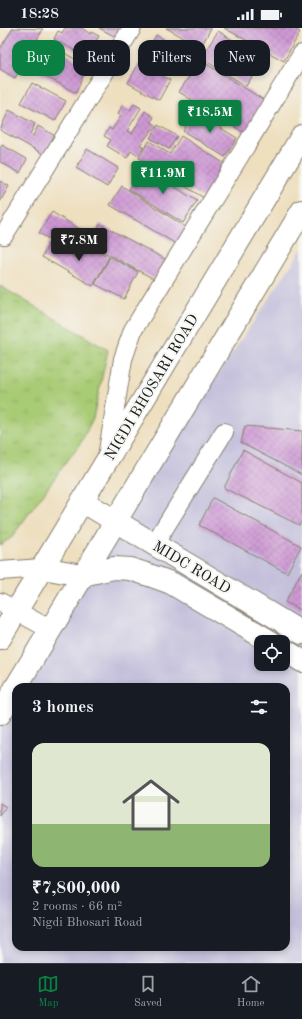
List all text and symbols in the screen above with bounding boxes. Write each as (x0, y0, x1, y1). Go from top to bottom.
text: 18:28 (20, 7, 59, 22)
chip: Buy (12, 40, 65, 76)
chip: Rent (73, 40, 130, 76)
chip: Filters (138, 40, 206, 76)
chip: New (214, 40, 270, 76)
pin: ₹18.5M (177, 100, 243, 134)
text: ₹18.5M (187, 106, 233, 119)
pin: ₹11.9M (130, 161, 196, 195)
text: ₹11.9M (140, 167, 186, 180)
pin: ₹7.8M (51, 228, 107, 262)
text: ₹7.8M (60, 234, 98, 247)
street label: NIGDI BHOSARI ROAD (103, 312, 202, 463)
street label: MIDC ROAD (150, 539, 233, 597)
map controls (254, 635, 290, 671)
button: locate (254, 635, 290, 671)
icon: filters (248, 696, 270, 718)
text: 3 homes (32, 699, 94, 716)
icon: home (115, 769, 187, 841)
text: ₹7,800,000 (32, 880, 120, 897)
text: 2 rooms · 66 m² (32, 900, 122, 913)
text: Nigdi Bhosari Road (32, 916, 142, 929)
tab: Map (37, 973, 59, 1011)
tab: Saved (134, 973, 162, 1011)
tab: Home (237, 973, 265, 1011)

